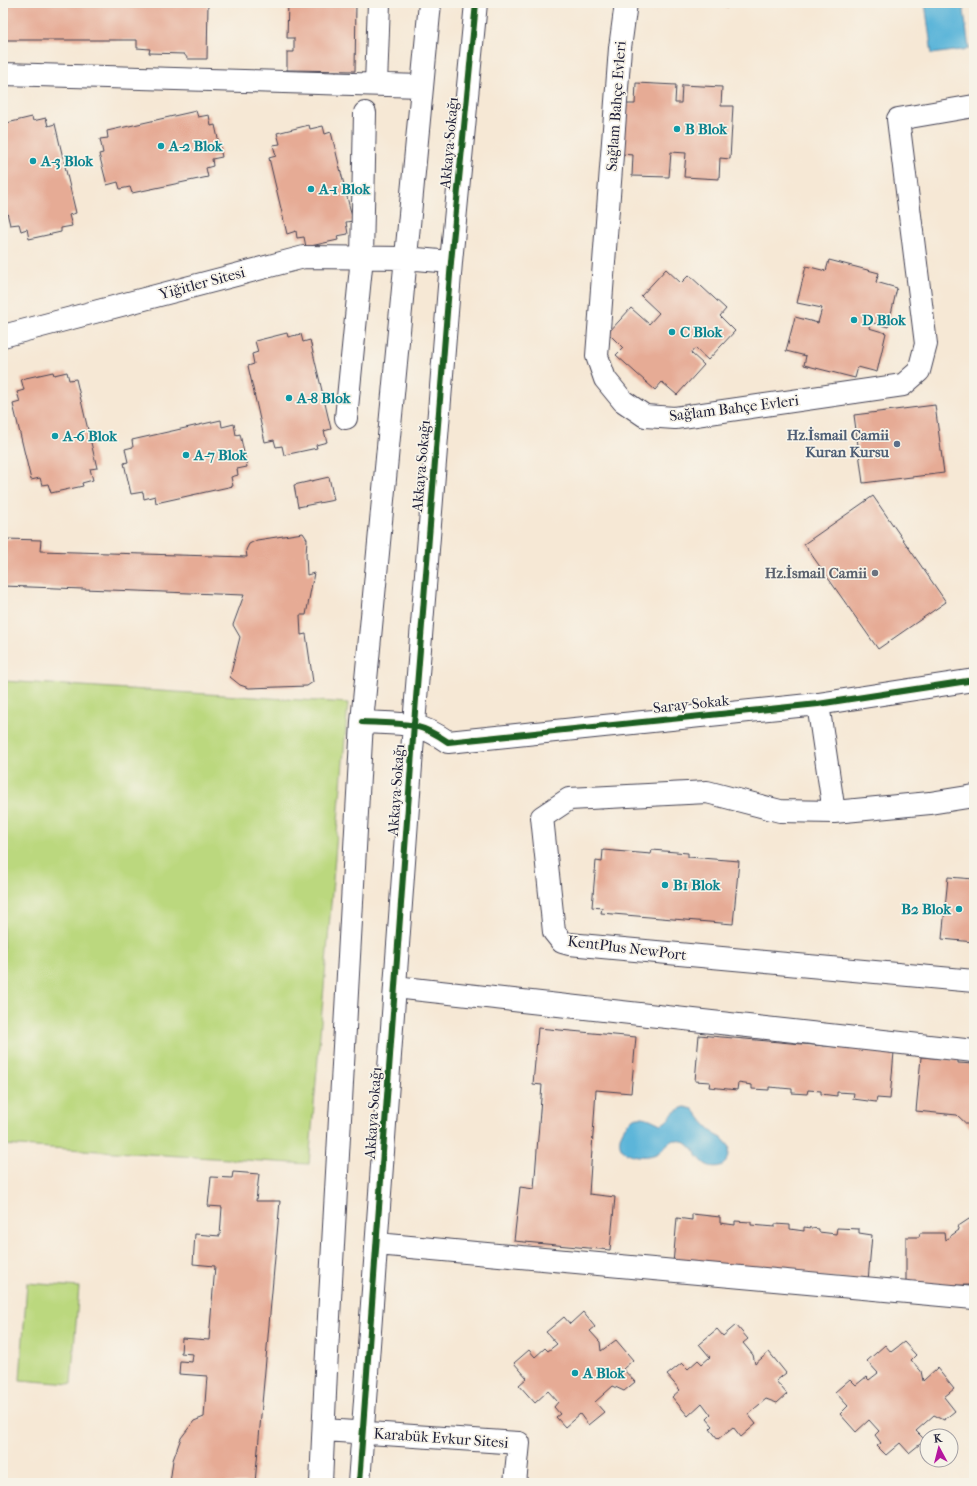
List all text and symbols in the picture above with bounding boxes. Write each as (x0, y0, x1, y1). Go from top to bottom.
street label: Sağlam Bahçe Evleri (602, 40, 630, 172)
street label: Akkaya Sokağı (436, 96, 462, 191)
place label: B Blok (685, 120, 728, 138)
marker: B Blok (672, 124, 682, 134)
place label: A-2 Blok (168, 137, 224, 155)
marker: A-2 Blok (156, 141, 166, 151)
place label: A-3 Blok (40, 152, 94, 170)
marker: A-3 Blok (28, 156, 38, 166)
place label: A-1 Blok (318, 180, 371, 198)
marker: A-1 Blok (306, 184, 316, 194)
street label: Yiğitler Sitesi (156, 263, 247, 303)
place label: D Blok (862, 311, 907, 329)
marker: D Blok (849, 315, 859, 325)
place label: C Blok (680, 323, 724, 341)
marker: C Blok (667, 327, 677, 337)
place label: A-8 Blok (296, 389, 352, 407)
street label: Sağlam Bahçe Evleri (668, 391, 800, 425)
marker: A-8 Blok (284, 393, 294, 403)
street label: Akkaya Sokağı (408, 419, 434, 514)
place label: Hz.İsmail Camii Kuran Kursu (787, 426, 890, 461)
place label: A-6 Blok (62, 427, 118, 445)
marker: A-6 Blok (50, 431, 60, 441)
marker: Hz.İsmail Camii Kuran Kursu (892, 439, 902, 449)
place label: A-7 Blok (193, 446, 248, 464)
marker: A-7 Blok (181, 450, 191, 460)
place label: Hz.İsmail Camii (765, 564, 868, 582)
marker: Hz.İsmail Camii (870, 568, 880, 578)
street label: Saray Sokak (652, 691, 730, 717)
street label: Akkaya Sokağı (384, 743, 408, 838)
place label: B1 Blok (673, 876, 722, 894)
marker: B1 Blok (660, 880, 670, 890)
place label: B2 Blok (901, 900, 952, 918)
marker: B2 Blok (954, 904, 964, 914)
street label: KentPlus NewPort (566, 932, 688, 964)
street label: Akkaya Sokağı (361, 1066, 385, 1161)
place label: A Blok (582, 1364, 626, 1382)
marker: A Blok (570, 1368, 580, 1378)
street label: Karabük Evkur Sitesi (373, 1424, 510, 1452)
north arrow (919, 1428, 959, 1468)
text: K (933, 1432, 944, 1446)

